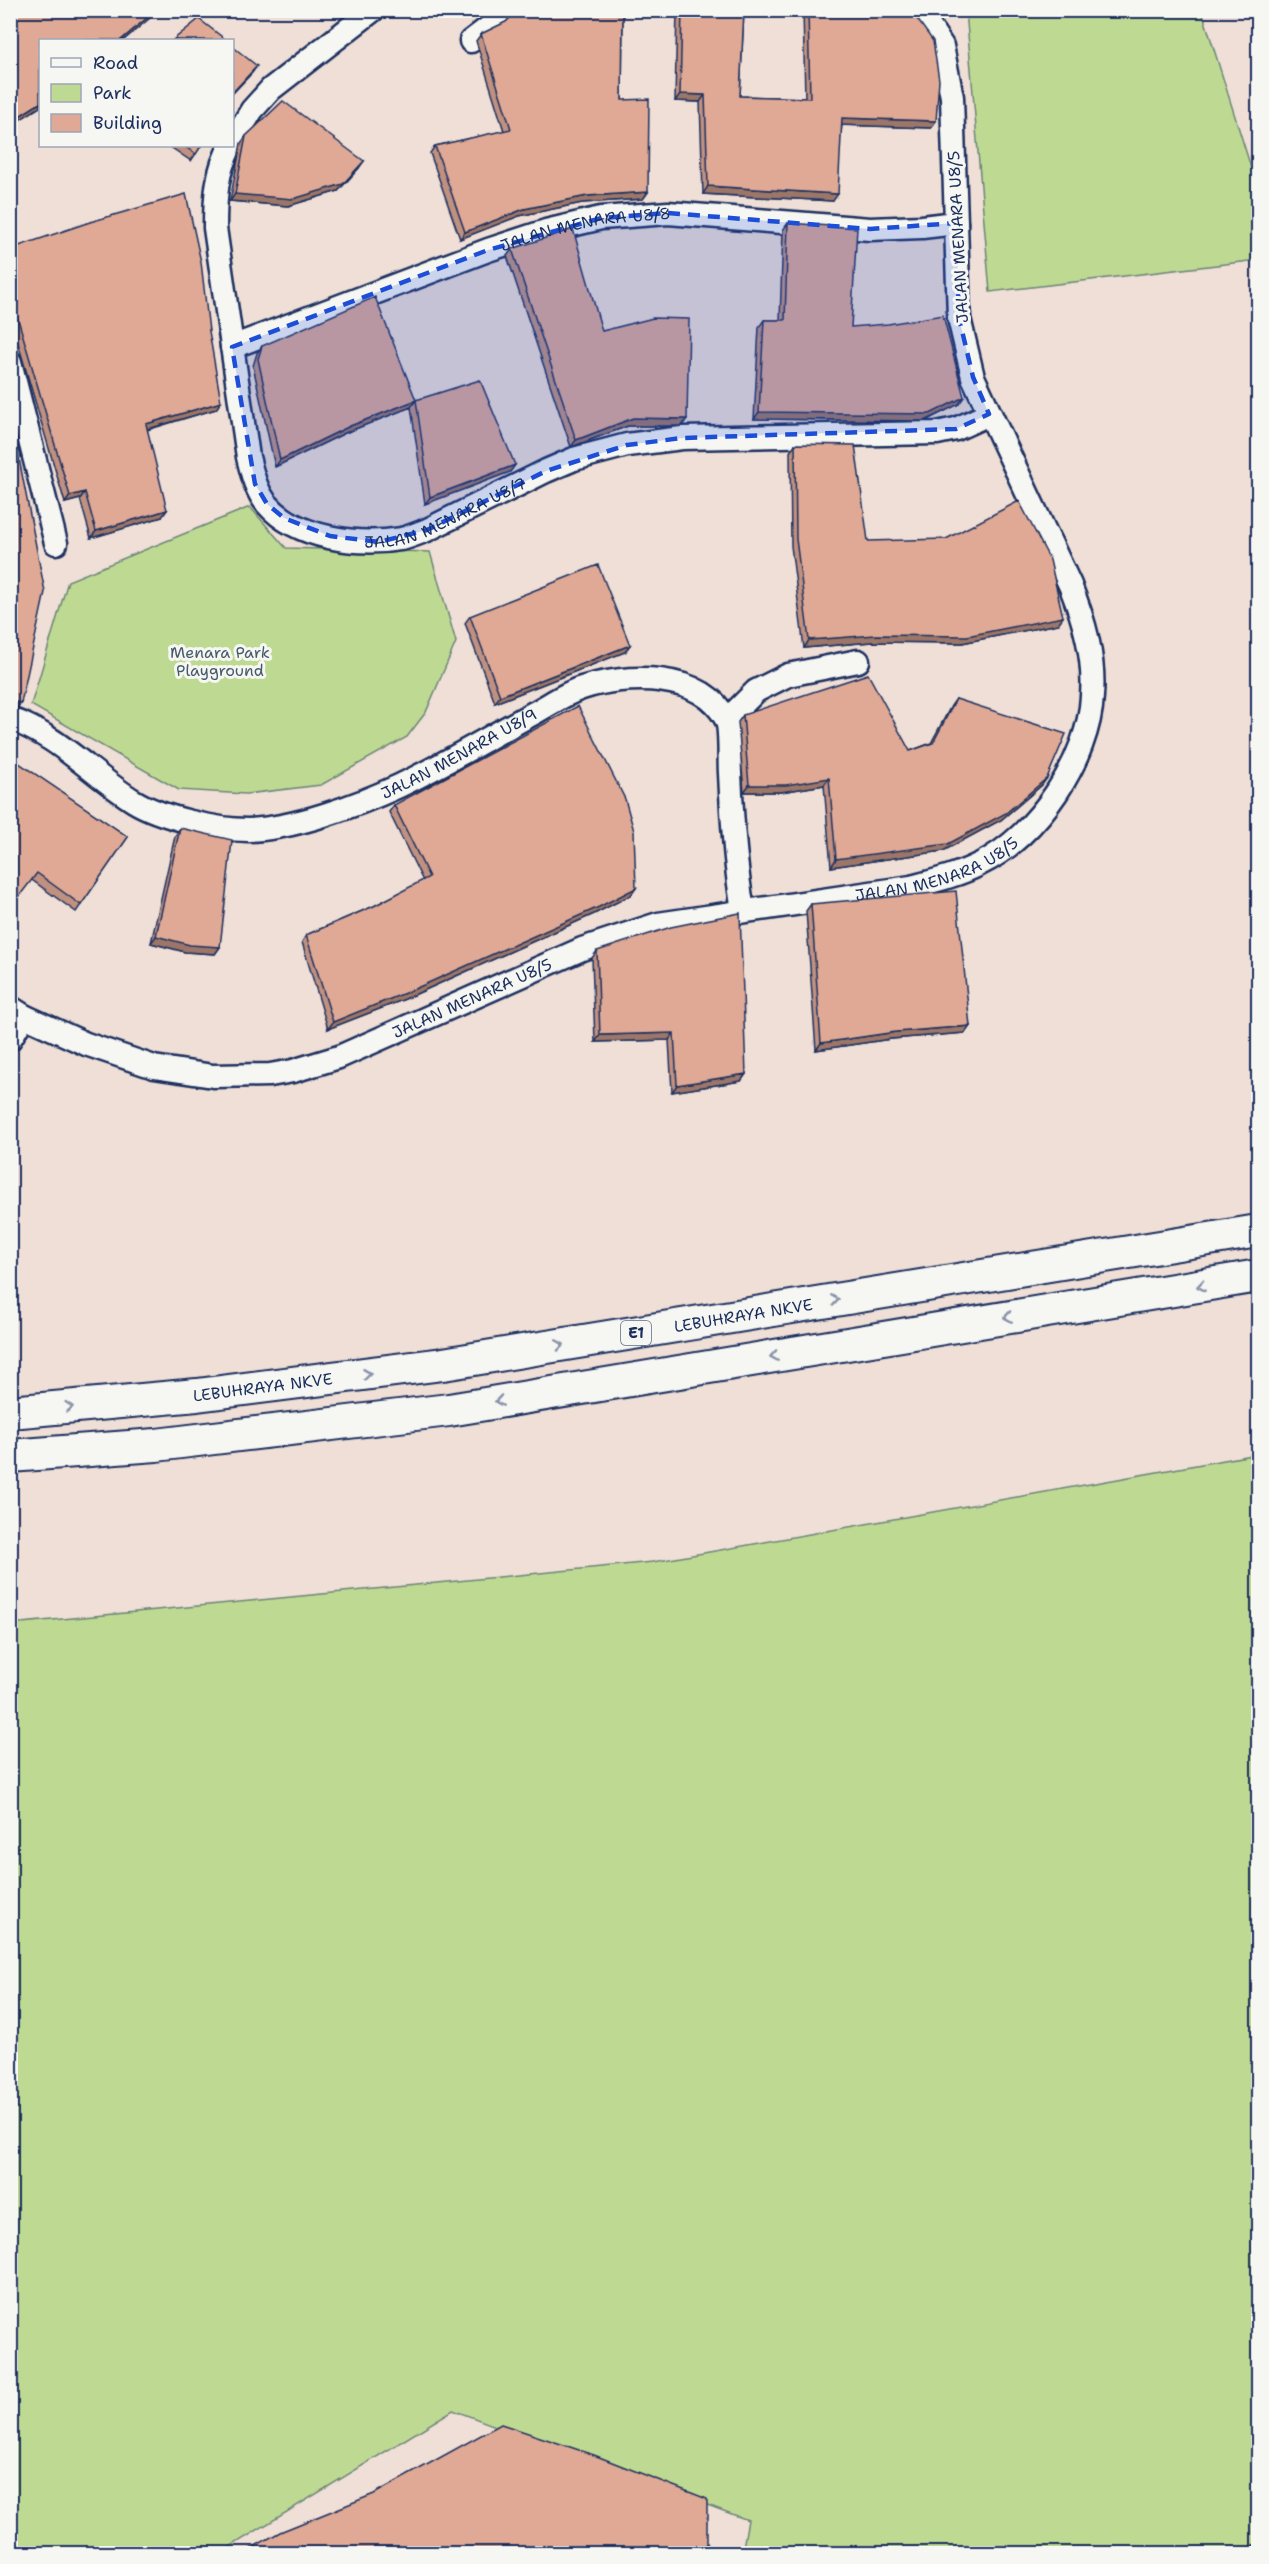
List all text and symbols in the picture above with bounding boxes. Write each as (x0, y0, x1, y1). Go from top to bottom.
legend (39, 39, 234, 147)
text: Road (93, 51, 138, 75)
text: Park (93, 81, 132, 105)
text: Building (93, 111, 162, 135)
street label: JALAN MENARA U8/5 (943, 150, 973, 324)
street label: JALAN MENARA U8/8 (497, 202, 671, 256)
street label: JALAN MENARA U8/7 (364, 472, 530, 552)
park label: Menara Park Playground (170, 642, 270, 681)
street label: JALAN MENARA U8/9 (378, 703, 540, 803)
street label: JALAN MENARA U8/5 (854, 832, 1022, 906)
street label: JALAN MENARA U8/5 (389, 953, 555, 1043)
one-way arrow (1196, 1279, 1205, 1291)
street label: LEBUHRAYA NKVE (672, 1293, 814, 1337)
one-way arrow (830, 1294, 840, 1307)
one-way arrow (1004, 1311, 1013, 1323)
road number: E1 (621, 1321, 651, 1345)
one-way arrow (554, 1339, 564, 1352)
one-way arrow (770, 1349, 779, 1361)
street label: LEBUHRAYA NKVE (192, 1368, 334, 1406)
one-way arrow (362, 1368, 371, 1380)
one-way arrow (495, 1395, 504, 1407)
one-way arrow (64, 1401, 73, 1414)

